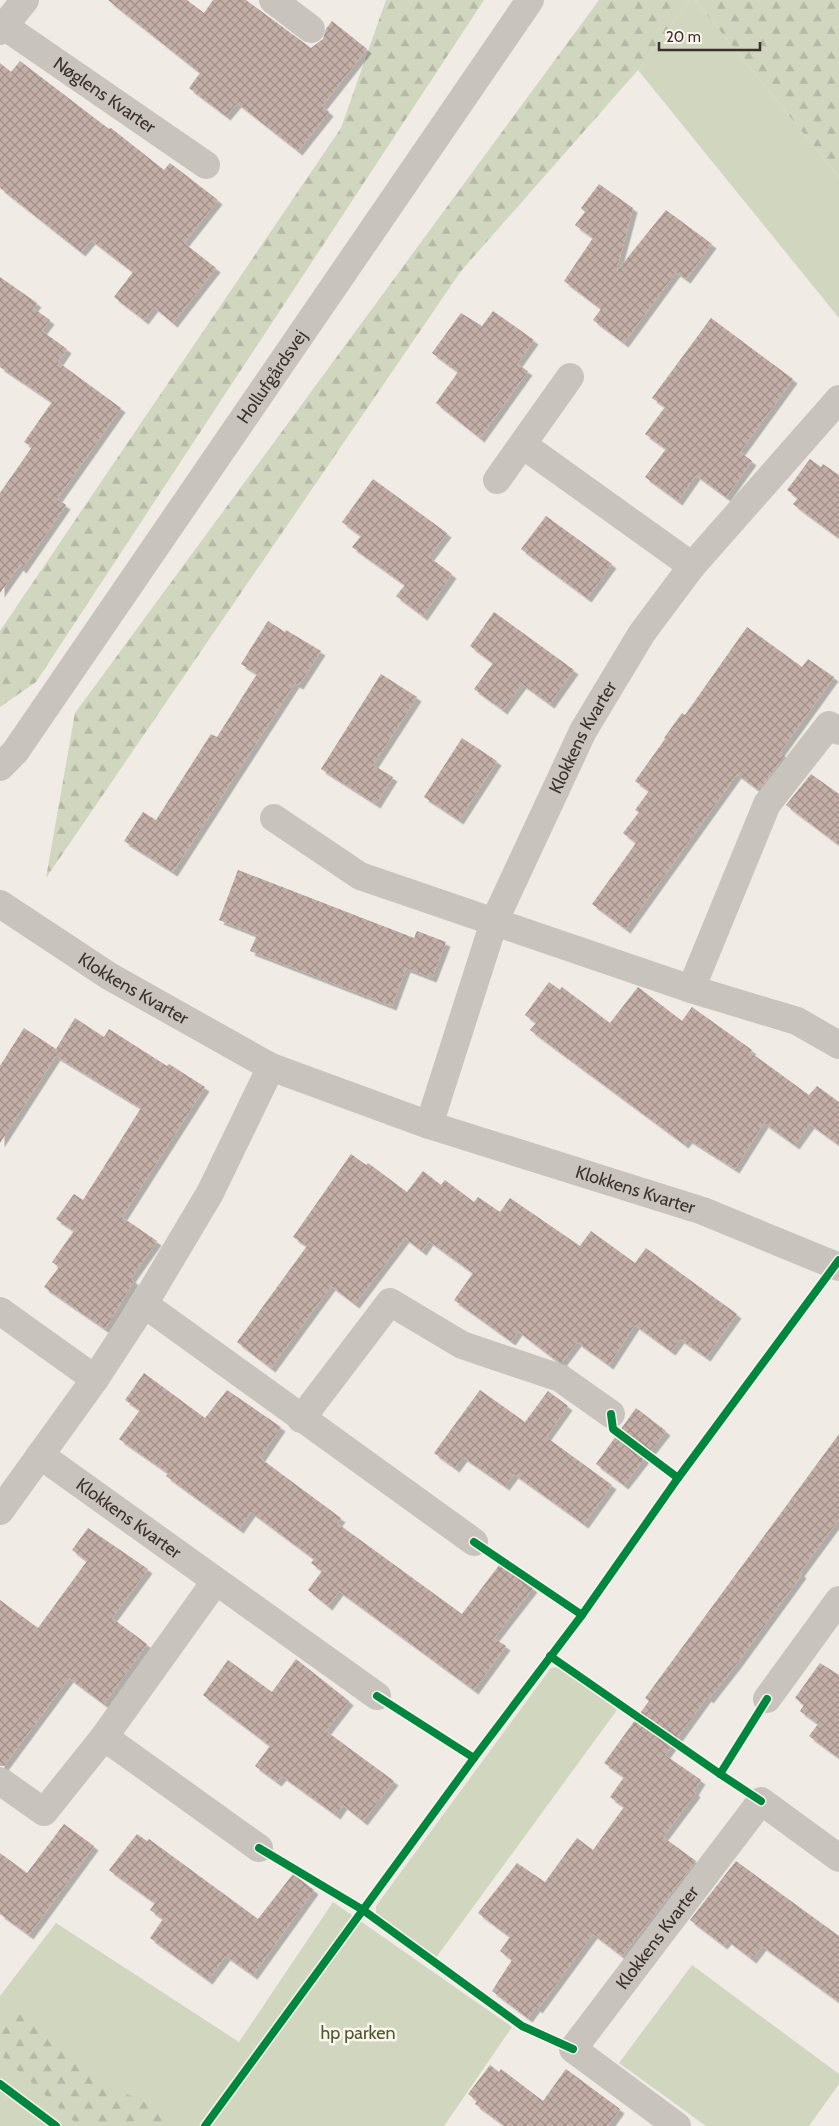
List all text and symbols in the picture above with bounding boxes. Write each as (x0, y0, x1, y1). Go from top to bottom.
scale bar (659, 20, 760, 52)
text: 20 m (666, 28, 701, 46)
street label: Nøglens Kvarter (49, 52, 160, 138)
street label: Hollufgårdsvej (232, 326, 312, 428)
street label: Klokkens Kvarter (544, 677, 622, 797)
street label: Klokkens Kvarter (74, 948, 193, 1030)
street label: Klokkens Kvarter (573, 1161, 698, 1219)
street label: Klokkens Kvarter (72, 1473, 186, 1564)
street label: Klokkens Kvarter (611, 1881, 704, 1994)
park label: hp parken (320, 2022, 396, 2044)

